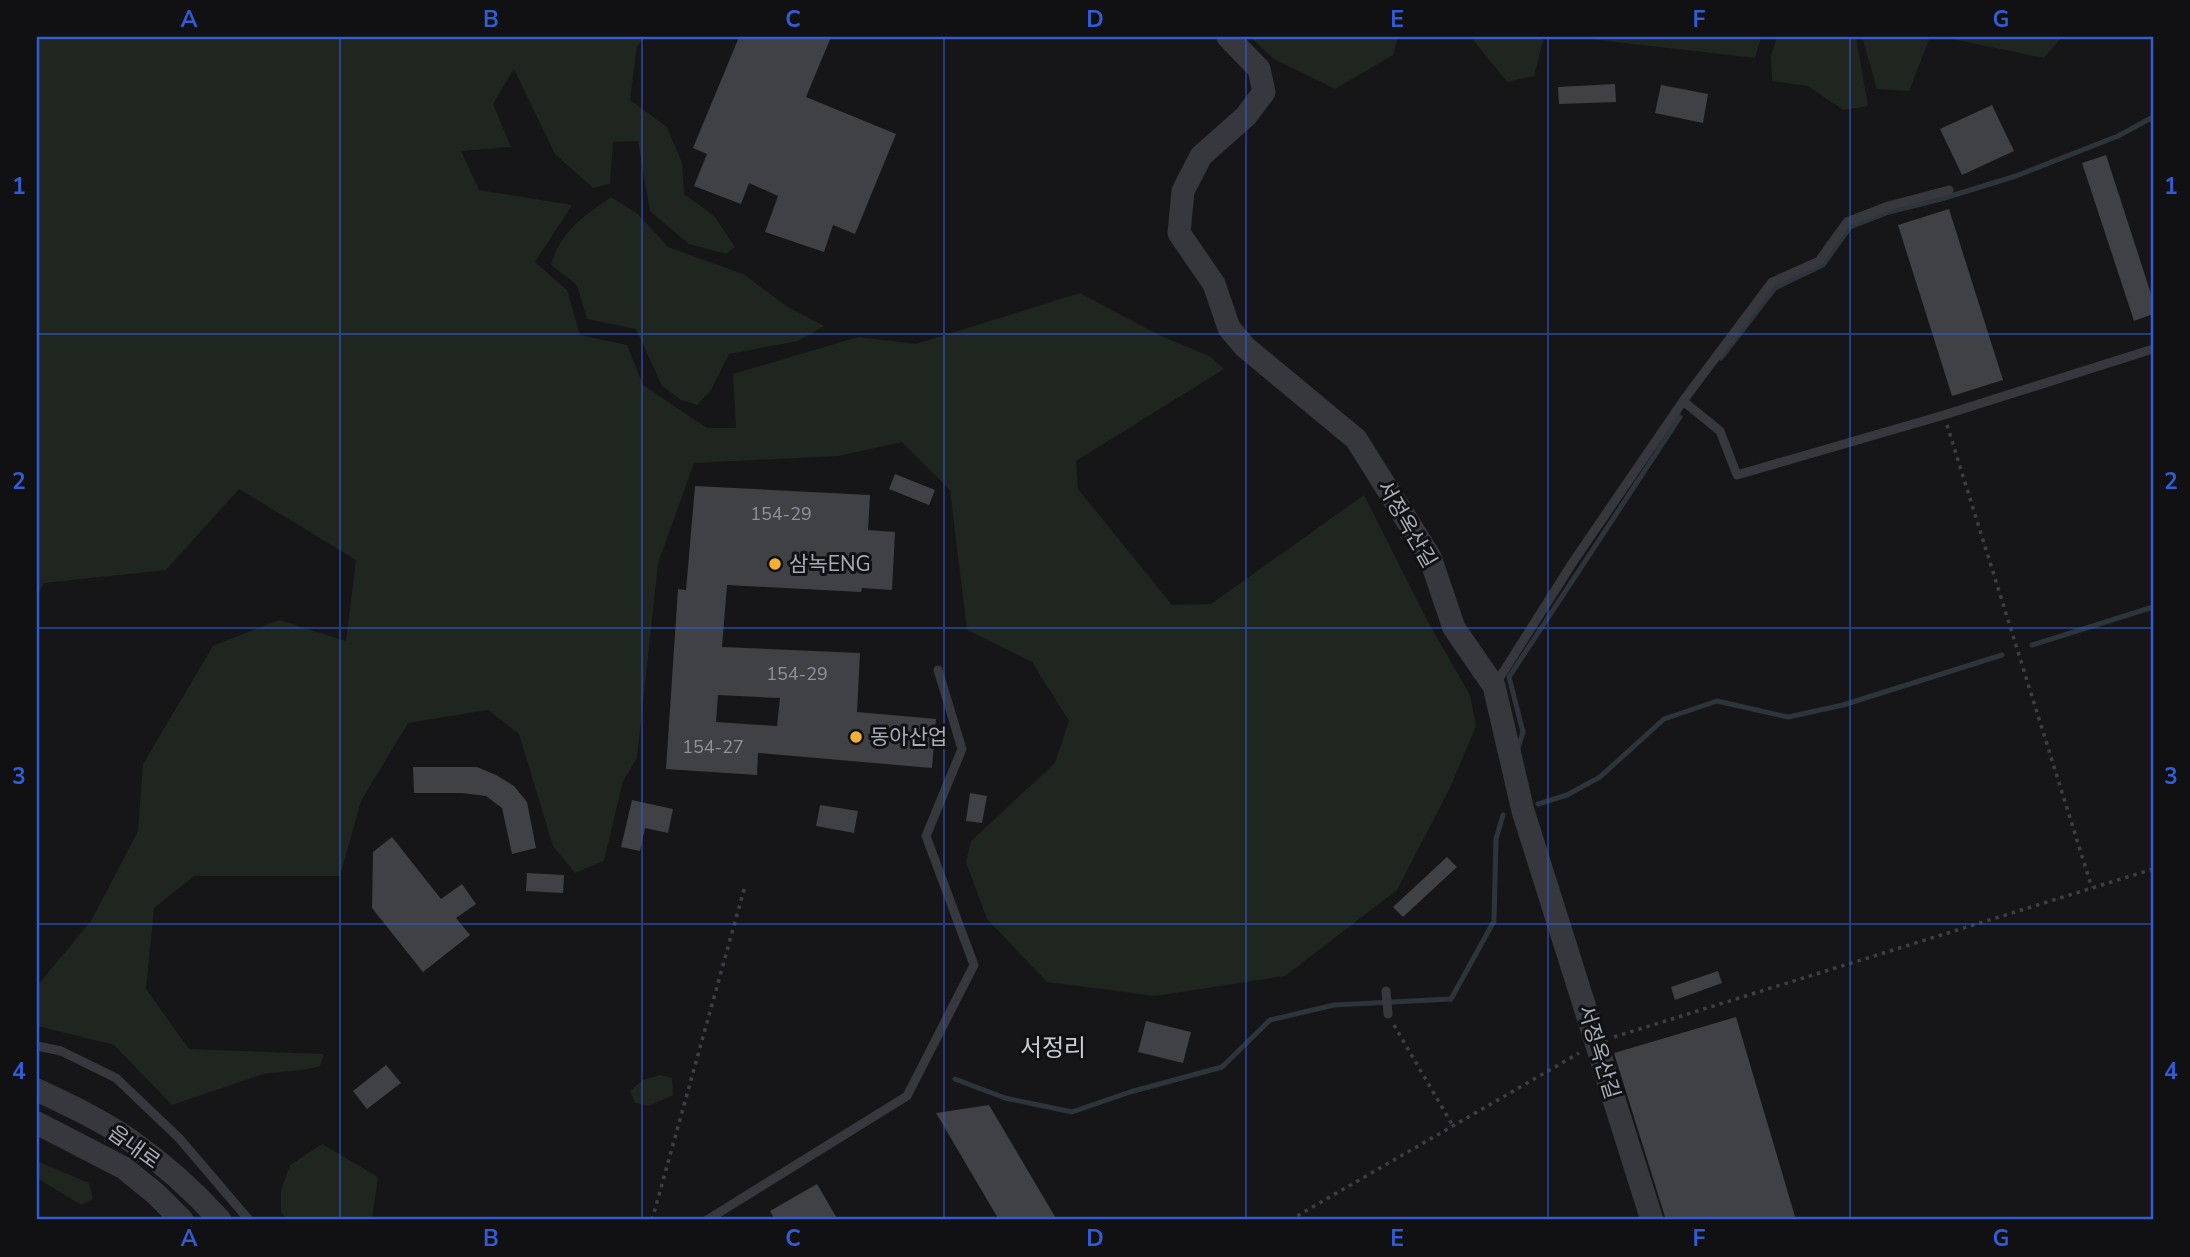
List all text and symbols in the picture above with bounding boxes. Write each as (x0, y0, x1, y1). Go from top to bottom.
text: A (180, 4, 198, 35)
text: B (483, 4, 499, 35)
text: C (785, 4, 801, 35)
text: D (1086, 4, 1104, 35)
text: E (1390, 4, 1404, 35)
text: F (1693, 4, 1706, 35)
text: G (1993, 4, 2009, 35)
text: 1 (12, 171, 26, 202)
text: 1 (2164, 171, 2178, 202)
text: 2 (12, 466, 26, 497)
text: 2 (2164, 466, 2178, 497)
street label: 서정옥산길 (1371, 475, 1443, 573)
house number: 154-29 (750, 502, 812, 526)
place label: 삼녹ENG (789, 550, 871, 578)
marker: 삼녹ENG (767, 556, 783, 572)
house number: 154-29 (766, 662, 828, 686)
place label: 동아산업 (870, 723, 947, 751)
marker: 동아산업 (848, 729, 864, 745)
house number: 154-27 (682, 735, 744, 759)
text: 3 (12, 761, 26, 792)
text: 3 (2164, 761, 2178, 792)
street label: 서정옥산길 (1571, 1002, 1627, 1102)
district label: 서정리 (1020, 1032, 1086, 1064)
text: 4 (12, 1056, 26, 1087)
text: 4 (2164, 1056, 2178, 1087)
street label: 읍내로 (102, 1119, 166, 1175)
text: A (180, 1223, 198, 1254)
text: B (483, 1223, 499, 1254)
text: C (785, 1223, 801, 1254)
text: D (1086, 1223, 1104, 1254)
text: E (1390, 1223, 1404, 1254)
text: F (1693, 1223, 1706, 1254)
text: G (1993, 1223, 2009, 1254)

